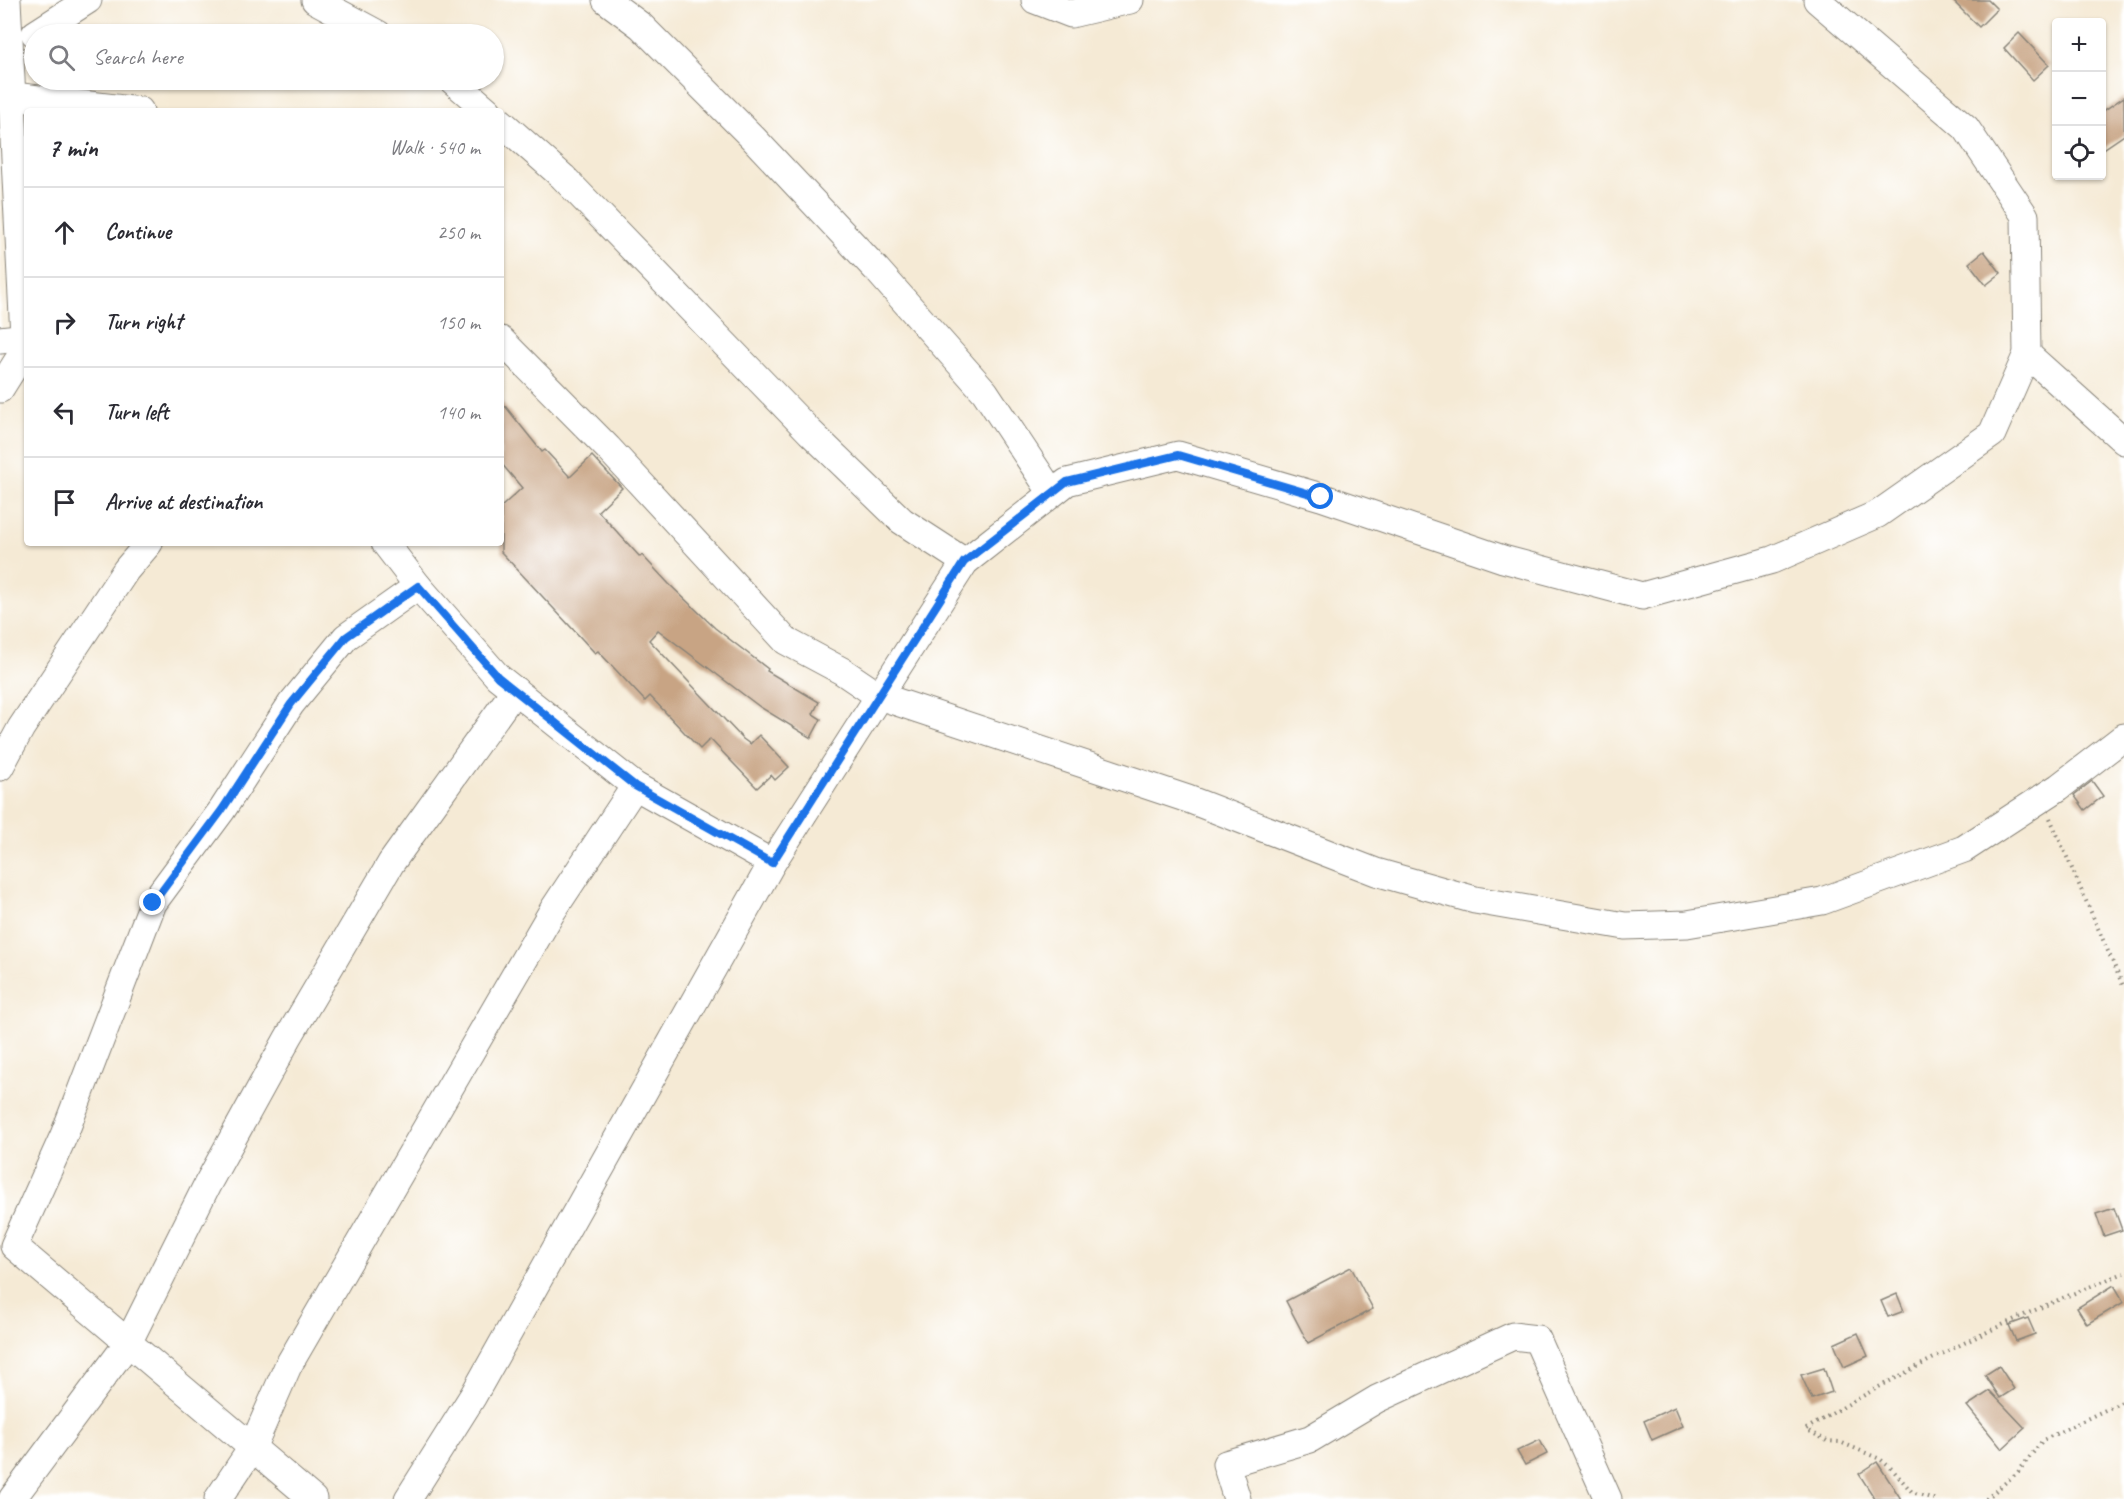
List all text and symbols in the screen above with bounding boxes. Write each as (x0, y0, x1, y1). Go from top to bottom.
map controls (2052, 18, 2106, 180)
button: + (2052, 18, 2106, 72)
search box (24, 24, 504, 90)
icon: search (45, 41, 78, 74)
text: Search here (93, 43, 183, 71)
button: − (2052, 72, 2106, 126)
button: locate (2052, 126, 2106, 180)
text: 7 min (48, 131, 98, 164)
text: Walk · 540 m (390, 135, 480, 160)
icon: ahead (48, 216, 81, 249)
text: Continue (105, 218, 171, 246)
text: 250 m (437, 220, 480, 245)
icon: right (48, 306, 81, 339)
text: Turn right (105, 308, 182, 336)
text: 150 m (437, 310, 480, 335)
icon: left (48, 396, 81, 429)
text: Turn left (105, 398, 169, 426)
text: 140 m (437, 400, 480, 425)
route start (1307, 483, 1333, 509)
icon: arrive (48, 486, 81, 519)
text: Arrive at destination (105, 488, 262, 516)
route end (139, 889, 165, 915)

